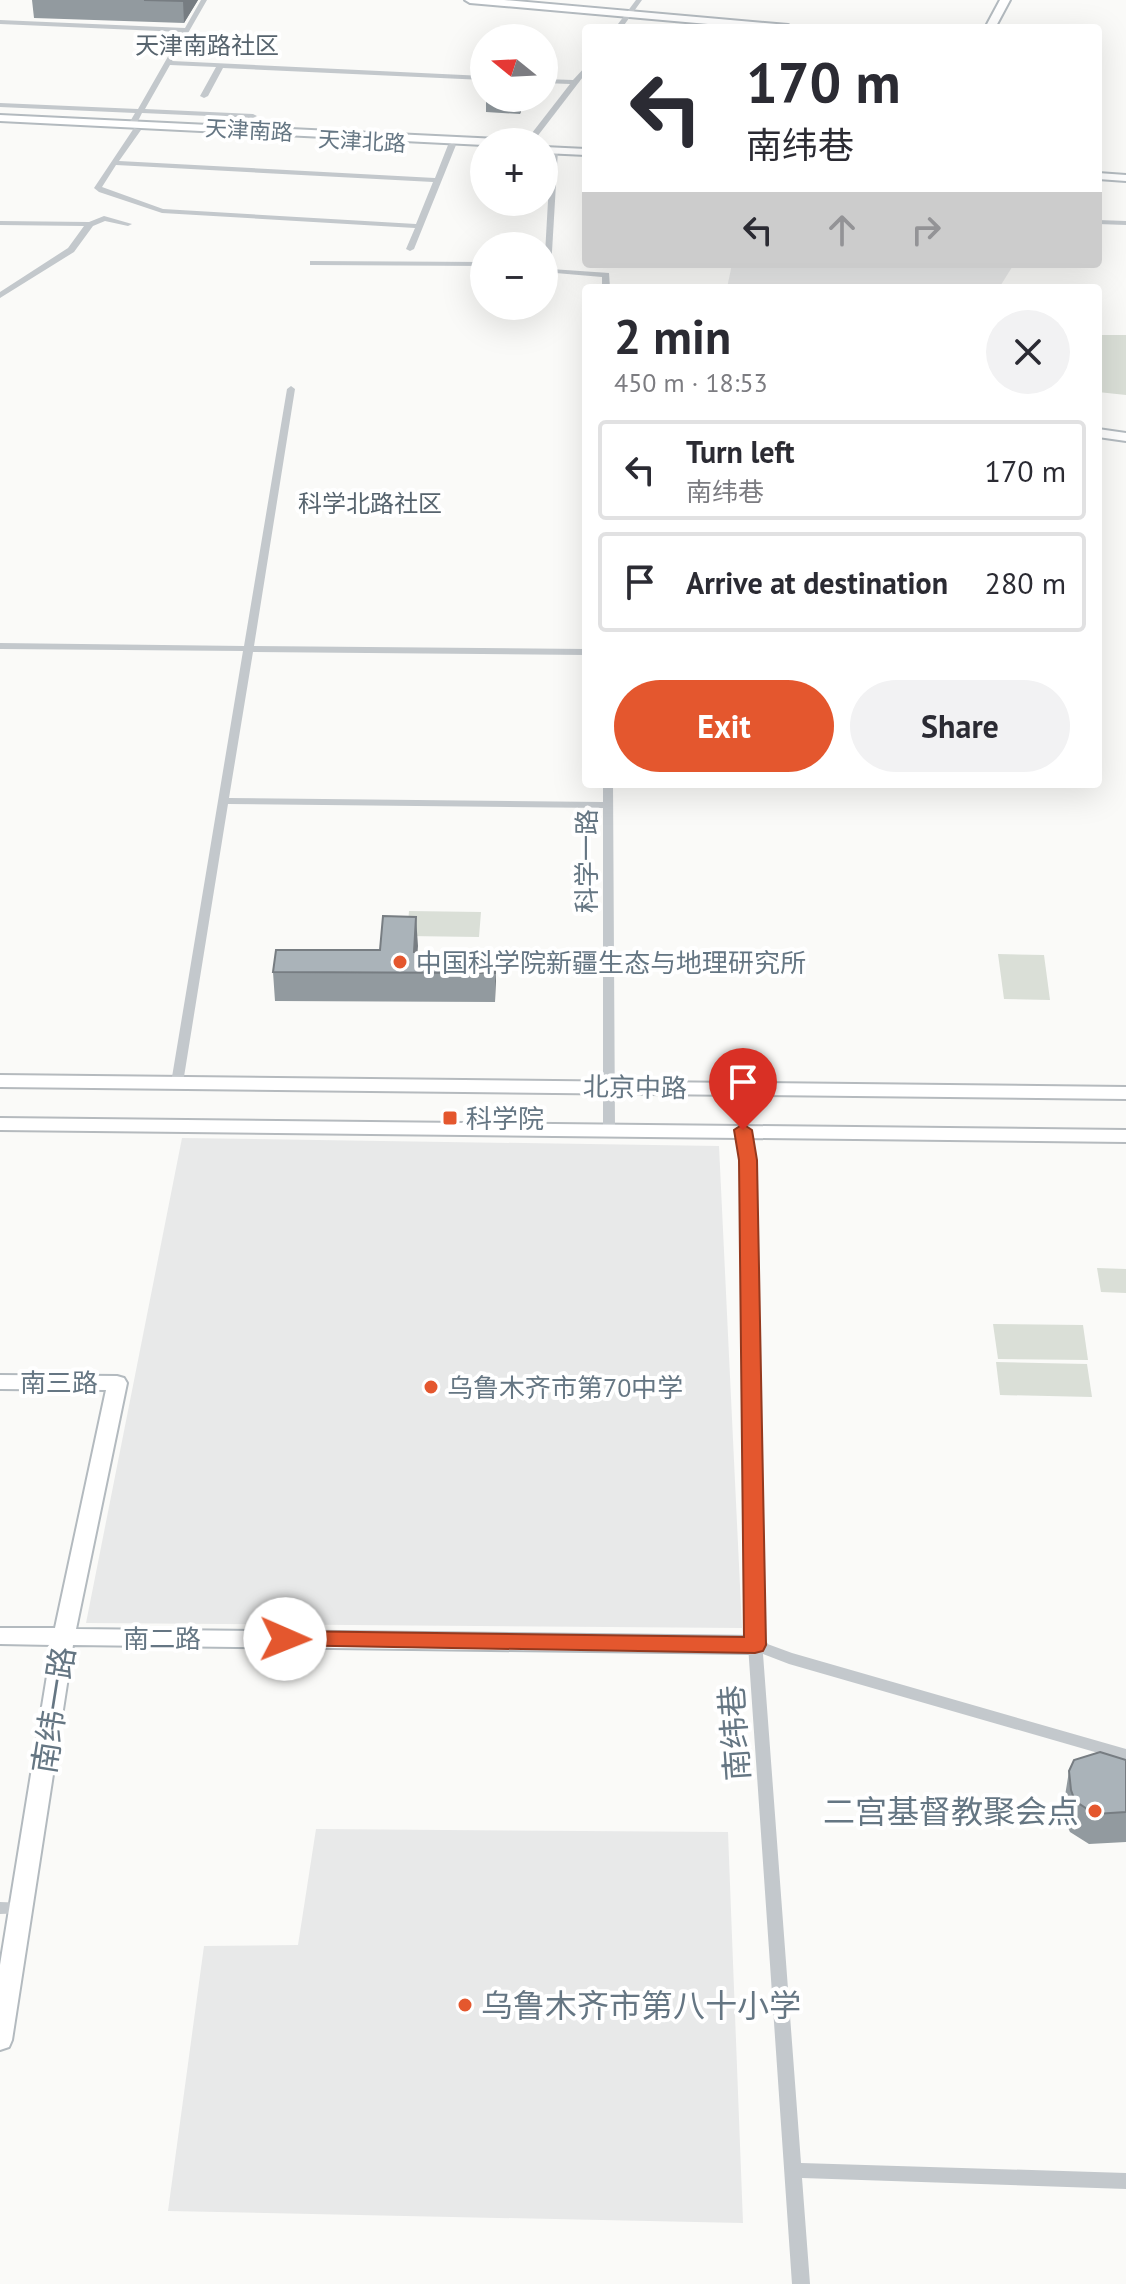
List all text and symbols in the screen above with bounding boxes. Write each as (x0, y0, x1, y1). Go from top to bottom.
north arrow (470, 24, 558, 112)
map controls (470, 24, 558, 320)
district label: 天津南路社区 (135, 30, 279, 61)
text: 170 m (746, 46, 901, 118)
icon: left (614, 56, 718, 160)
street label: 天津南路 (204, 114, 294, 146)
text: 南纬巷 (746, 121, 854, 168)
street label: 天津北路 (317, 125, 407, 157)
button: + (470, 128, 558, 216)
icon: left (736, 208, 780, 252)
icon: ahead (820, 208, 864, 252)
icon: right (904, 208, 948, 252)
button: − (470, 232, 558, 320)
text: 2 min (614, 305, 731, 367)
button: close (986, 310, 1070, 394)
text: 450 m · 18:53 (614, 366, 768, 399)
text: Turn left (686, 432, 794, 471)
icon: left (618, 448, 662, 492)
text: 170 m (985, 451, 1066, 490)
text: 南纬巷 (686, 475, 764, 508)
district label: 科学北路社区 (298, 488, 442, 519)
icon: arrive (618, 560, 662, 604)
text: Arrive at destination (686, 563, 948, 602)
text: 280 m (985, 563, 1066, 602)
button: Exit (614, 680, 834, 772)
button: Share (850, 680, 1070, 772)
street label: 科学一路 (570, 809, 603, 913)
place label: 中国科学院新疆生态与地理研究所 (416, 946, 806, 979)
marker: 中国科学院新疆生态与地理研究所 (391, 953, 409, 971)
pin (709, 1048, 777, 1130)
icon: arrive (721, 1060, 765, 1104)
street label: 北京中路 (583, 1070, 687, 1104)
place label: 科学院 (466, 1102, 544, 1135)
marker: 科学院 (441, 1109, 459, 1127)
street label: 南三路 (20, 1366, 98, 1399)
place label: 乌鲁木齐市第70中学 (447, 1371, 683, 1404)
marker: 乌鲁木齐市第70中学 (422, 1378, 440, 1396)
position arrow (243, 1597, 327, 1681)
street label: 南二路 (123, 1622, 201, 1655)
street label: 南纬一路 (22, 1643, 84, 1777)
street label: 南纬巷 (710, 1684, 758, 1782)
place label: 二宫基督教聚会点 (823, 1790, 1079, 1832)
marker: 二宫基督教聚会点 (1086, 1802, 1104, 1820)
place label: 乌鲁木齐市第八十小学 (481, 1984, 801, 2026)
marker: 乌鲁木齐市第八十小学 (456, 1996, 474, 2014)

